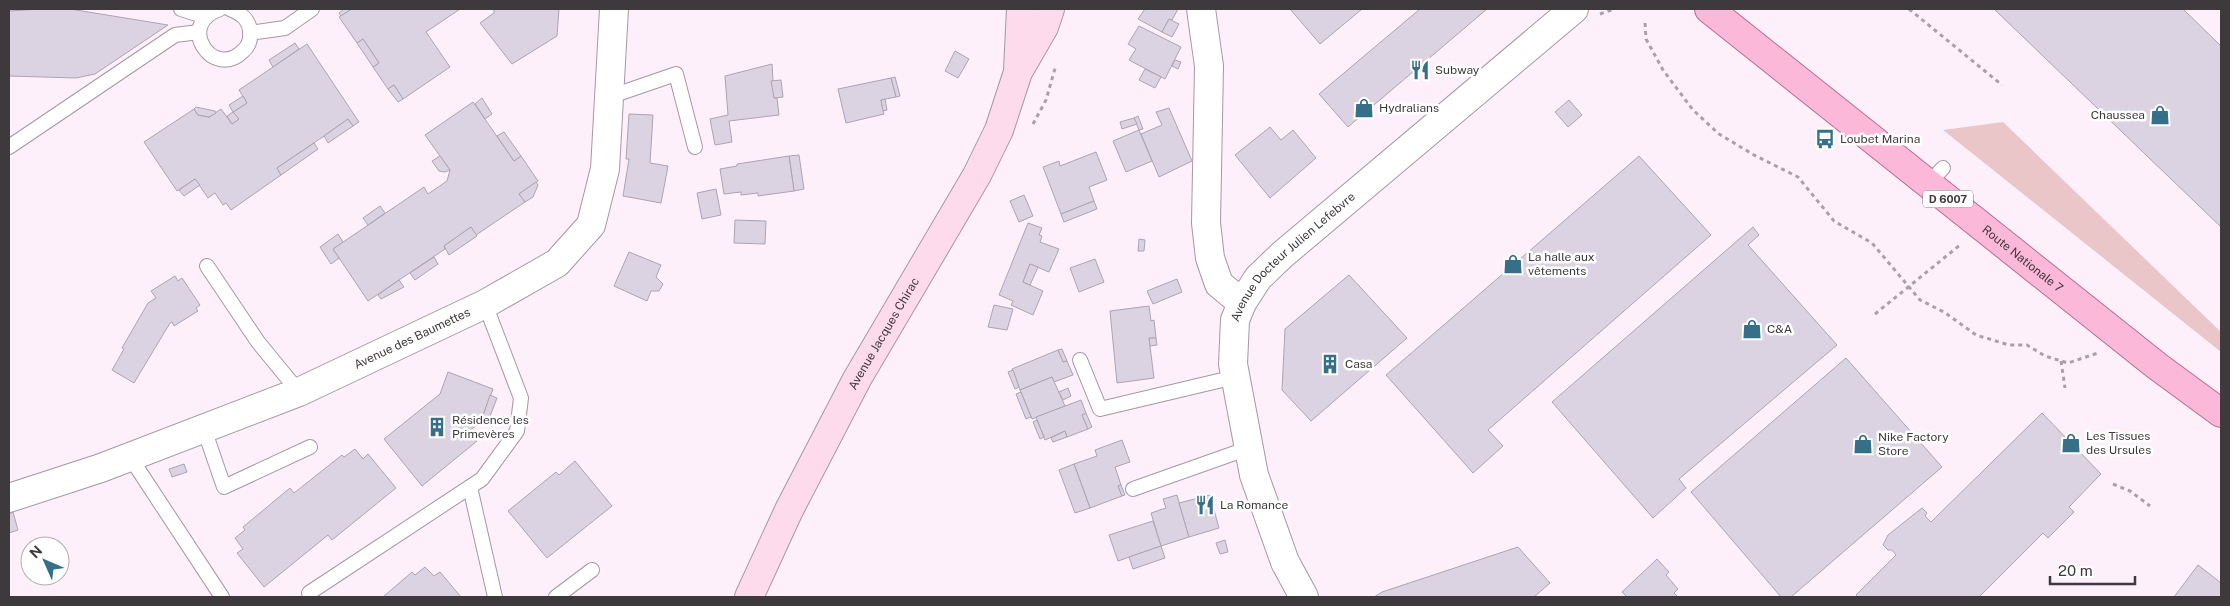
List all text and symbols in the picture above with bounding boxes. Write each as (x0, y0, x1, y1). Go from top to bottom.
restaurant icon: Subway (1409, 59, 1431, 81)
place label: Subway (1435, 63, 1480, 77)
shop icon: Hydralians (1353, 97, 1375, 119)
place label: Hydralians (1379, 101, 1439, 115)
shop icon: Chaussea (2149, 104, 2171, 126)
place label: Chaussea (2091, 108, 2145, 122)
bus stop icon: Loubet Marina (1814, 128, 1836, 150)
place label: Loubet Marina (1840, 132, 1920, 146)
street label: Avenue Docteur Julien Lefebvre (1228, 189, 1358, 324)
road number: D 6007 (1923, 190, 1973, 208)
street label: Route Nationale 7 (1979, 222, 2066, 295)
place label: La halle aux vêtements (1528, 250, 1595, 278)
shop icon: La halle aux vêtements (1502, 253, 1524, 275)
street label: Avenue Jacques Chirac (846, 275, 922, 392)
street label: Avenue des Baumettes (352, 305, 472, 372)
shop icon: C&A (1741, 318, 1763, 340)
place label: C&A (1767, 322, 1793, 336)
building icon: Casa (1319, 353, 1341, 375)
place label: Casa (1345, 357, 1372, 371)
place label: Résidence les Primevères (452, 413, 529, 441)
building icon: Résidence les Primevères (426, 416, 448, 438)
place label: Les Tissues des Ursules (2086, 429, 2151, 457)
place label: Nike Factory Store (1878, 430, 1949, 458)
shop icon: Les Tissues des Ursules (2060, 432, 2082, 454)
shop icon: Nike Factory Store (1852, 433, 1874, 455)
restaurant icon: La Romance (1194, 494, 1216, 516)
place label: La Romance (1220, 498, 1288, 512)
north arrow (20, 536, 70, 586)
text: N (26, 542, 45, 561)
scale bar (2050, 554, 2135, 586)
text: 20 m (2058, 562, 2093, 579)

